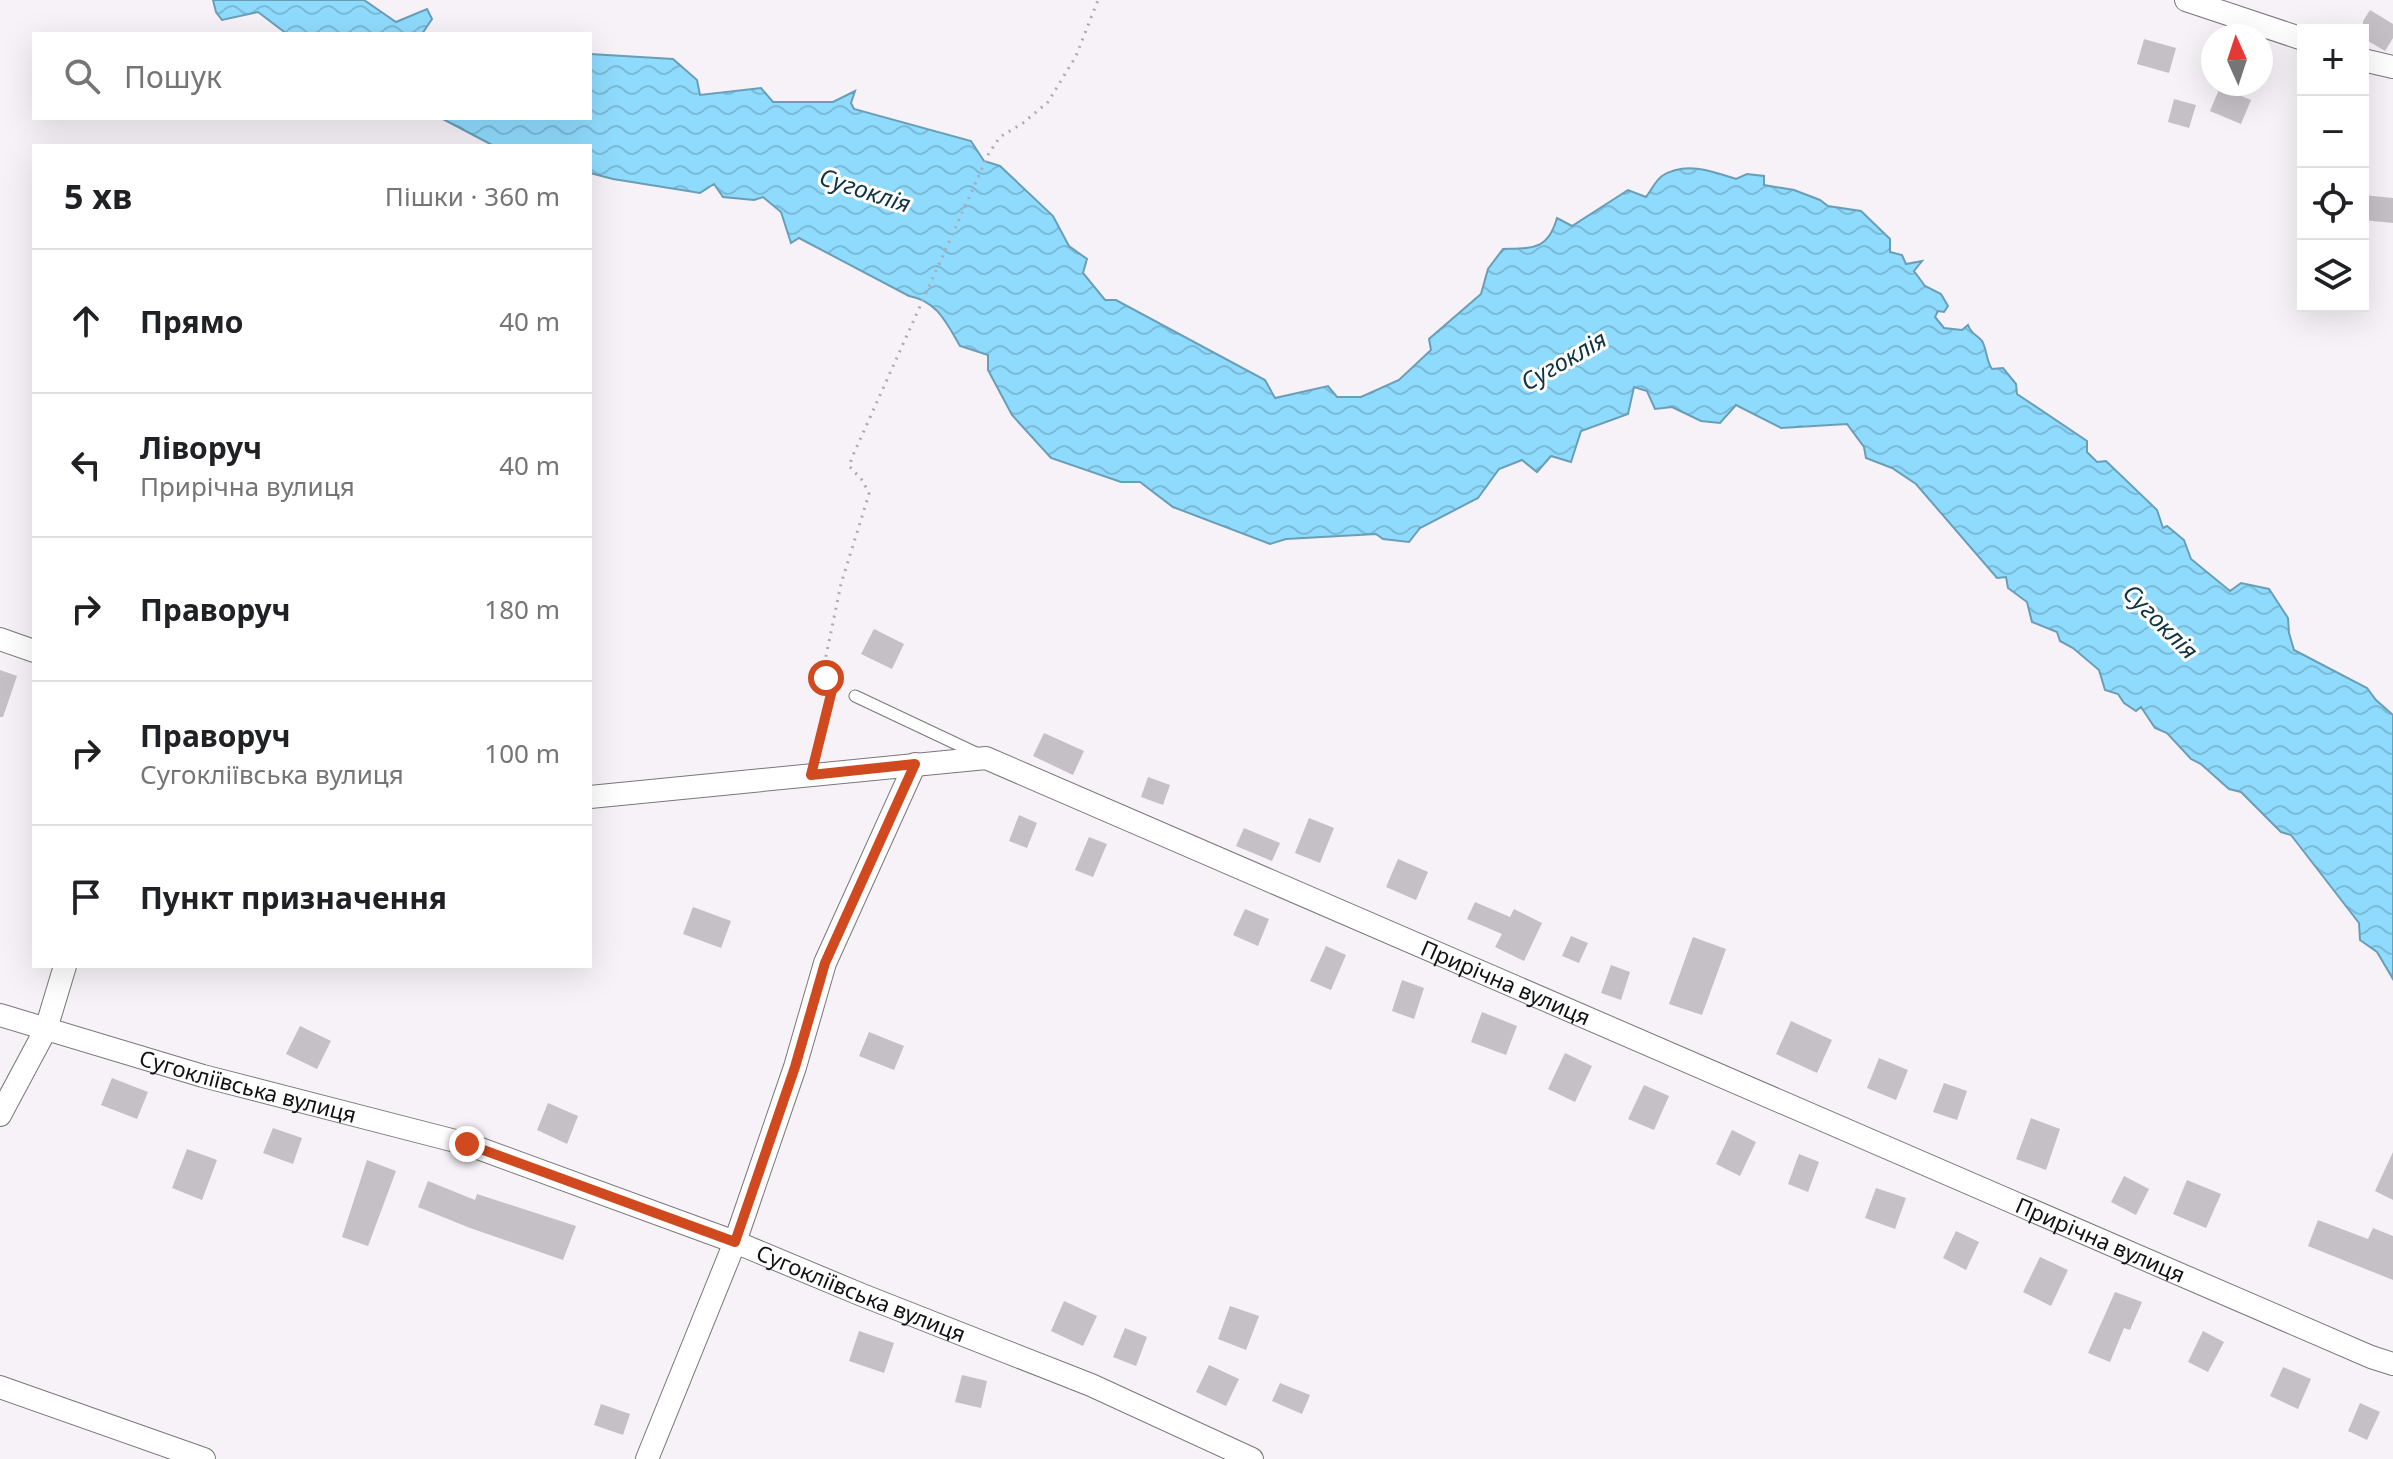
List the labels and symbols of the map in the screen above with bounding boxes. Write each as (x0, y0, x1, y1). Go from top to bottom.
north arrow (2201, 24, 2273, 96)
water label: Сугоклія (816, 159, 915, 220)
water label: Сугоклія (1514, 322, 1612, 397)
water label: Сугоклія (2116, 576, 2206, 666)
route start (808, 660, 844, 696)
street label: Прирічна вулиця (1417, 932, 1595, 1032)
street label: Сугокліївська вулиця (136, 1042, 360, 1129)
route end (449, 1126, 485, 1162)
street label: Прирічна вулиця (2011, 1189, 2190, 1289)
street label: Сугокліївська вулиця (752, 1237, 970, 1348)

